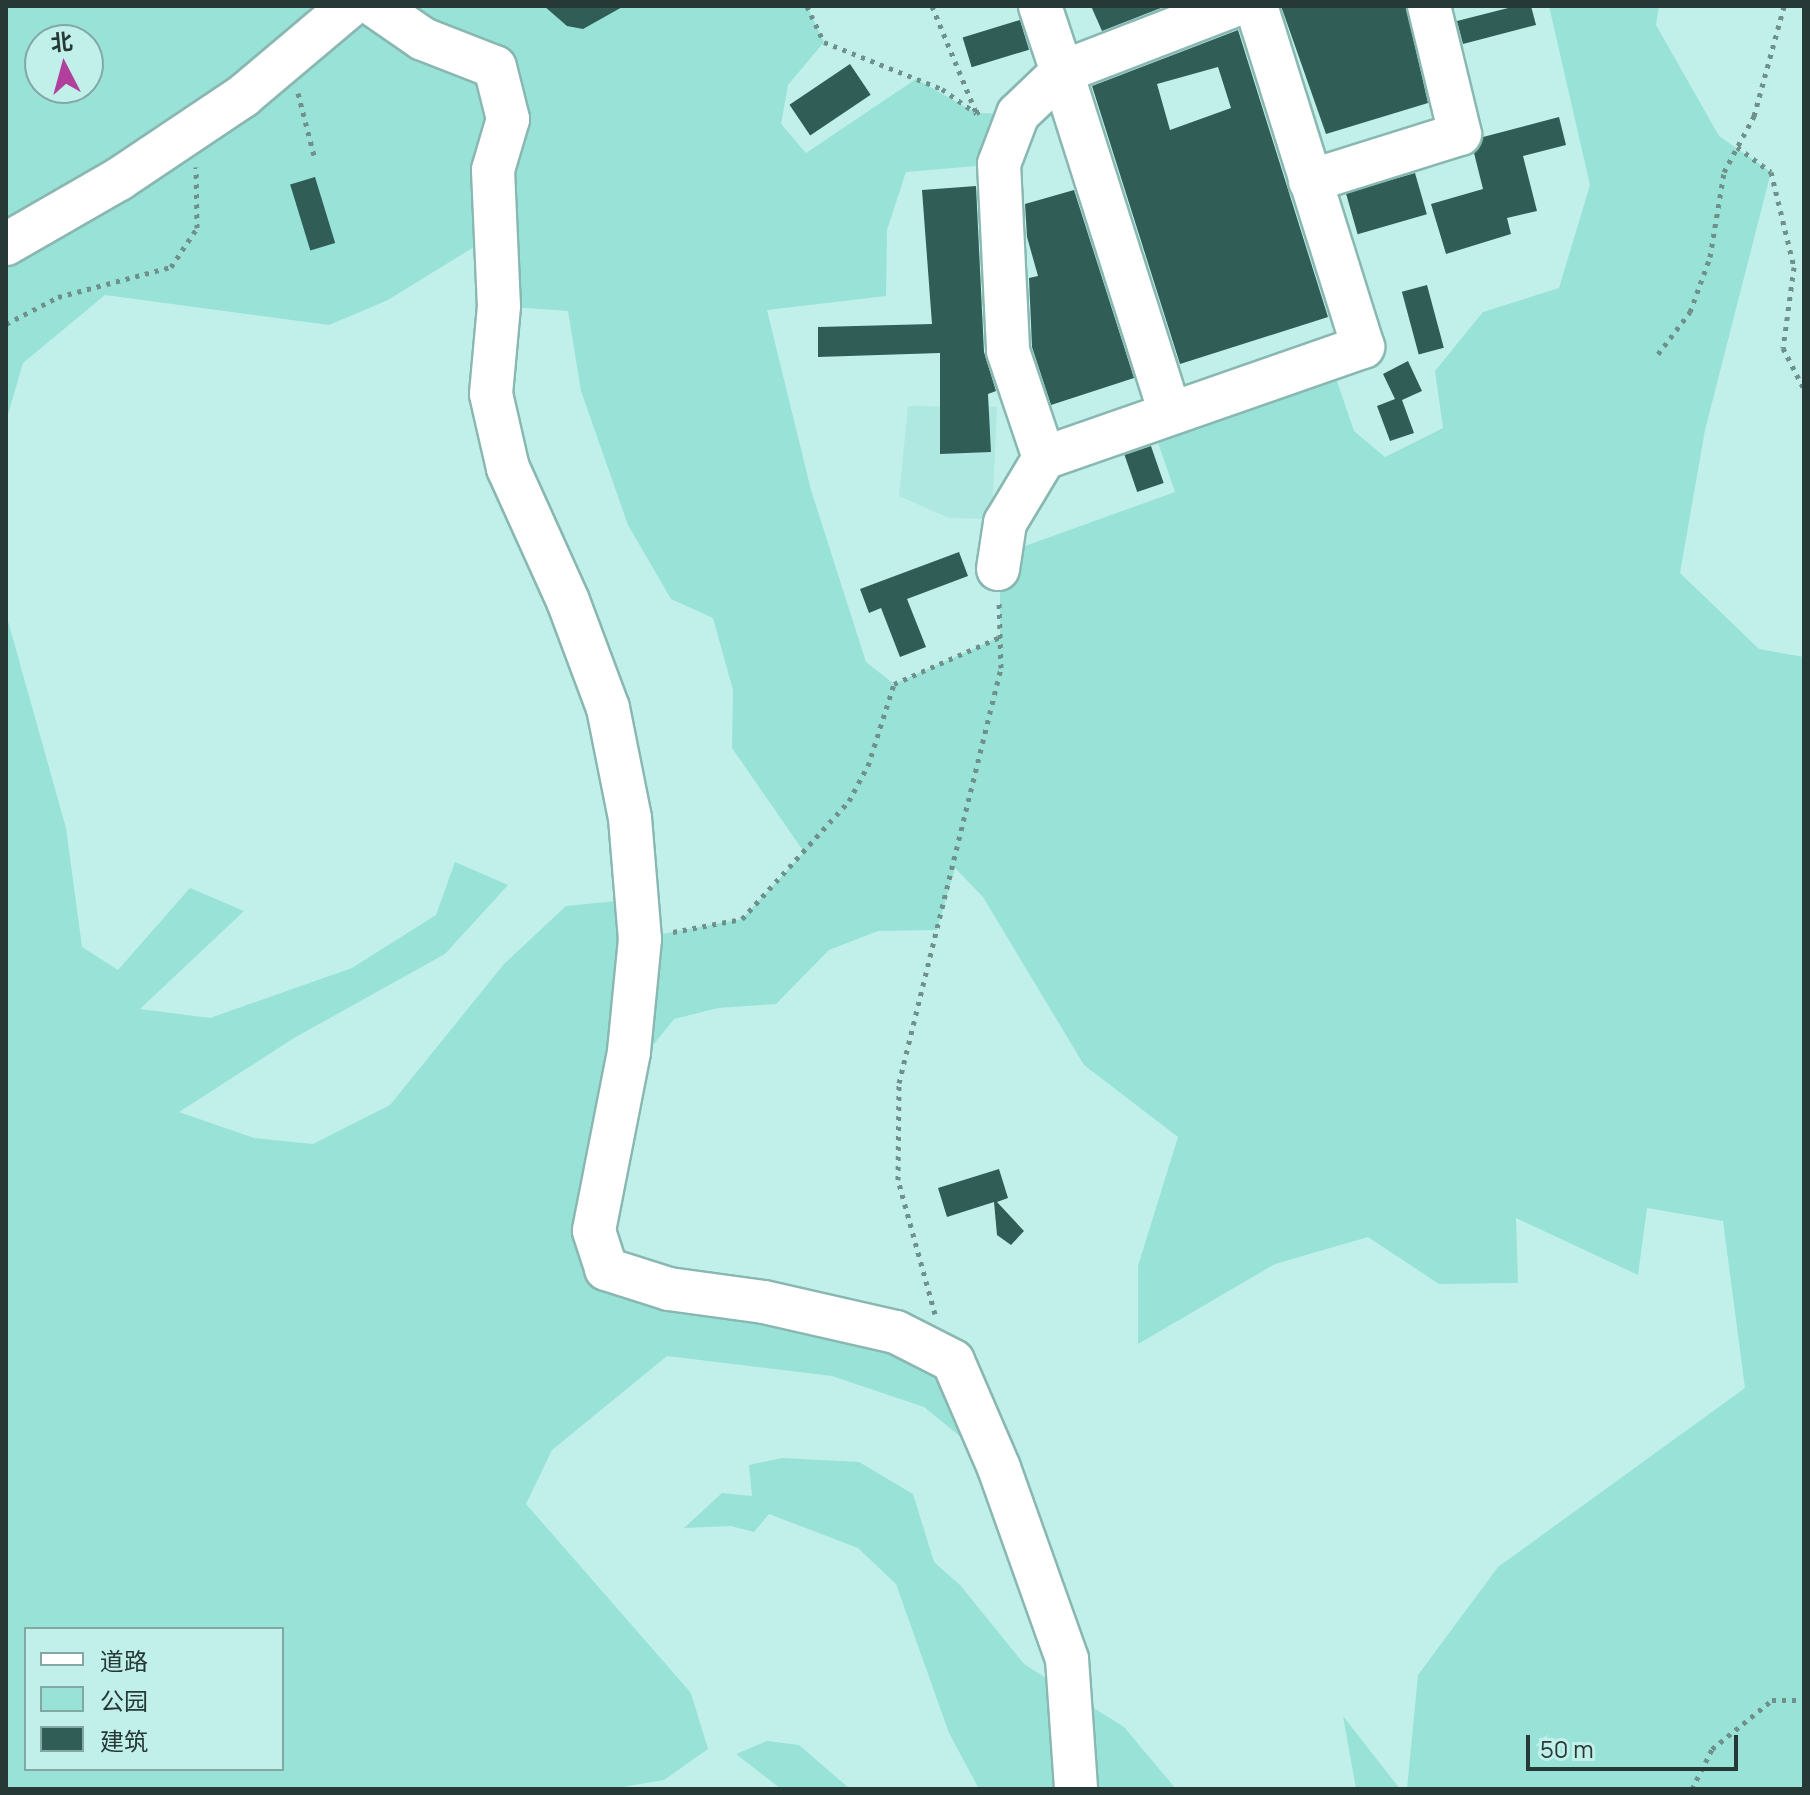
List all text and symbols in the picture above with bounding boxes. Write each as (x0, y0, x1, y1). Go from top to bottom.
north arrow (24, 24, 104, 104)
text: 北 (49, 26, 74, 58)
legend (24, 1627, 284, 1771)
text: 道路 (100, 1644, 148, 1677)
text: 公园 (100, 1684, 148, 1717)
scale bar (1530, 1719, 1742, 1769)
text: 建筑 (100, 1724, 148, 1757)
text: 50 m (1540, 1732, 1594, 1765)

